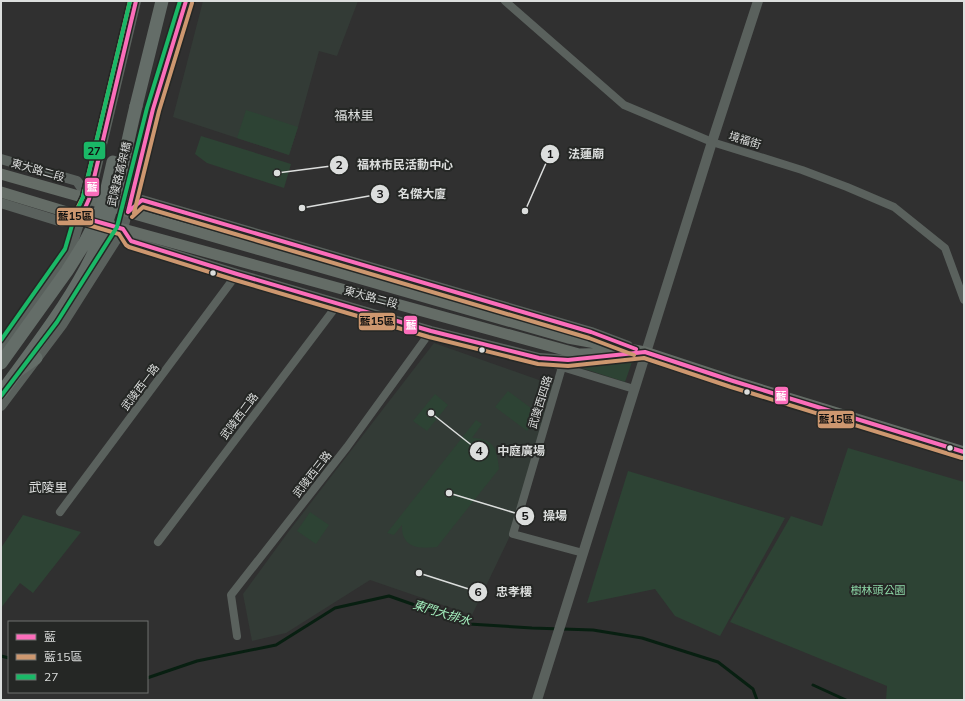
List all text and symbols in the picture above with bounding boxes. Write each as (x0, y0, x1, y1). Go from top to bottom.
district label: 福林里 (334, 107, 374, 123)
street label: 境福街 (727, 128, 763, 152)
street label: 武陵路高架橋 (104, 140, 134, 208)
line badge: 27 (83, 141, 106, 160)
callout: 法蓮廟 (540, 142, 612, 166)
text: 27 (87, 144, 101, 158)
text: 1 (546, 146, 554, 161)
text: 法蓮廟 (568, 146, 604, 161)
callout: 福林市民活動中心 (329, 153, 461, 177)
street label: 東大路二段 (10, 156, 66, 184)
text: 2 (335, 157, 343, 172)
text: 福林市民活動中心 (357, 157, 453, 172)
line badge: 藍 (84, 177, 100, 197)
text: 藍 (87, 180, 98, 194)
callout: 名傑大廈 (370, 182, 454, 206)
text: 3 (376, 186, 384, 201)
text: 名傑大廈 (398, 186, 446, 201)
line badge: 藍15區 (56, 207, 94, 226)
text: 藍15區 (57, 209, 93, 223)
unlabelled marker (208, 268, 218, 278)
street label: 東大路二段 (343, 283, 399, 311)
line badge: 藍15區 (358, 312, 396, 331)
text: 藍15區 (359, 314, 395, 328)
line badge: 藍 (403, 315, 418, 335)
text: 藍 (406, 318, 417, 332)
unlabelled marker (477, 345, 487, 355)
street label: 武陵西一路 (118, 361, 162, 413)
street label: 武陵西四路 (525, 374, 555, 430)
line badge: 藍 (774, 386, 789, 405)
unlabelled marker (742, 387, 752, 397)
text: 藍 (776, 389, 787, 403)
street label: 武陵西二路 (217, 390, 261, 442)
line badge: 藍15區 (817, 410, 855, 429)
text: 藍15區 (818, 412, 854, 426)
callout: 中庭廣場 (469, 439, 553, 463)
text: 4 (475, 443, 483, 458)
text: 中庭廣場 (497, 443, 545, 458)
unlabelled marker (945, 443, 955, 453)
street label: 武陵西三路 (290, 448, 334, 500)
district label: 武陵里 (28, 479, 68, 495)
callout: 操場 (515, 504, 575, 528)
text: 5 (521, 508, 529, 523)
text: 操場 (543, 508, 567, 523)
callout: 忠孝樓 (468, 580, 540, 604)
park label: 樹林頭公園 (851, 583, 906, 597)
text: 6 (474, 584, 482, 599)
text: 忠孝樓 (496, 584, 532, 599)
water label: 東門大排水 (411, 597, 474, 629)
legend (8, 621, 148, 693)
text: 藍 (44, 629, 56, 644)
text: 藍15區 (44, 649, 82, 664)
text: 27 (44, 669, 58, 684)

